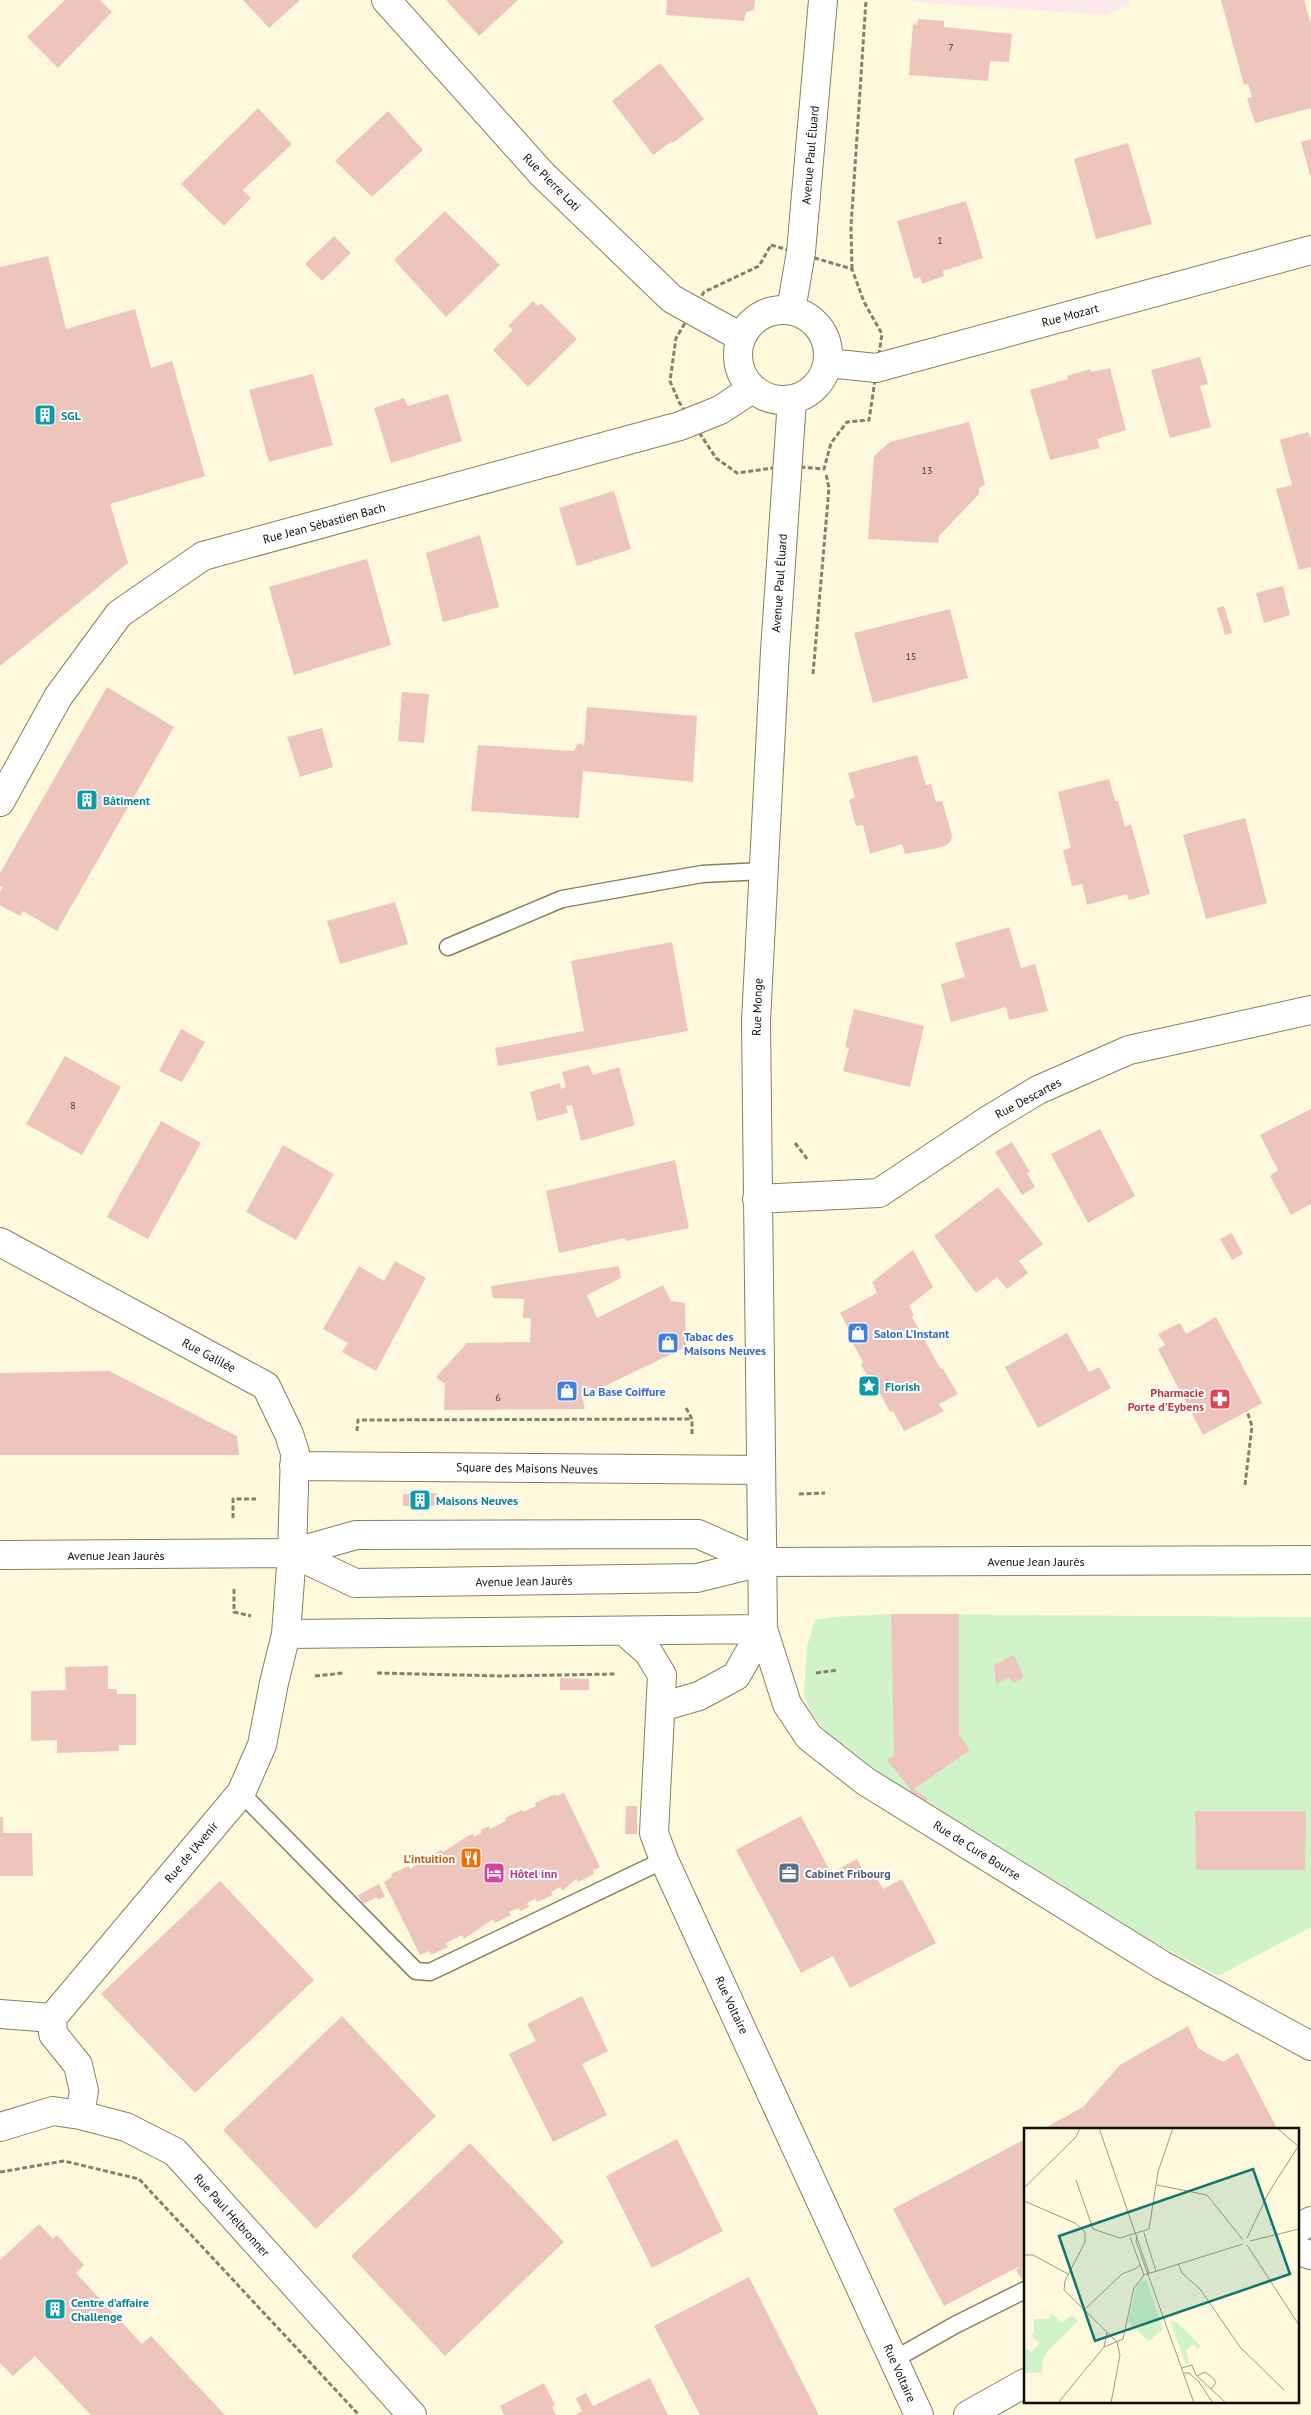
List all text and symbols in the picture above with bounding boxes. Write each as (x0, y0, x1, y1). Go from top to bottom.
house number: 7 (948, 41, 954, 54)
street label: Avenue Paul Éluard (798, 105, 822, 205)
street label: Rue Pierre Loti (520, 150, 584, 214)
house number: 1 (937, 234, 943, 247)
street label: Rue Mozart (1040, 300, 1100, 330)
building icon: SGL (33, 403, 57, 427)
place label: SGL (61, 408, 82, 423)
house number: 13 (922, 464, 932, 477)
street label: Rue Jean Sébastien Bach (261, 499, 387, 547)
street label: Avenue Paul Éluard (768, 533, 790, 633)
house number: 15 (906, 650, 916, 663)
building icon: Bâtiment (75, 788, 99, 812)
place label: Bâtiment (103, 793, 151, 808)
street label: Rue Monge (748, 978, 766, 1036)
street label: Rue Descartes (992, 1074, 1064, 1122)
house number: 8 (70, 1099, 76, 1112)
shop icon: Salon L'Instant (846, 1321, 870, 1345)
place label: Salon L'Instant (874, 1326, 950, 1341)
place label: Tabac des Maisons Neuves (684, 1329, 766, 1358)
shop icon: Tabac des Maisons Neuves (656, 1331, 680, 1355)
street label: Rue Galilée (180, 1335, 238, 1375)
place icon: Florish (857, 1374, 881, 1398)
shop icon: La Base Coiffure (555, 1379, 579, 1403)
place label: Florish (885, 1379, 920, 1394)
place label: La Base Coiffure (583, 1384, 666, 1399)
place label: Pharmacie Porte d'Eybens (1128, 1385, 1204, 1414)
pharmacy icon: Pharmacie Porte d'Eybens (1208, 1387, 1232, 1411)
house number: 6 (495, 1391, 501, 1404)
street label: Square des Maisons Neuves (456, 1459, 598, 1477)
building icon: Maisons Neuves (408, 1488, 432, 1512)
place label: Maisons Neuves (436, 1493, 518, 1508)
street label: Avenue Jean Jaurès (67, 1548, 165, 1563)
street label: Avenue Jean Jaurès (987, 1554, 1085, 1569)
street label: Avenue Jean Jaurès (475, 1573, 573, 1589)
street label: Rue de Cure Bourse (931, 1817, 1023, 1883)
street label: Rue de l'Avenir (161, 1818, 221, 1886)
restaurant icon: L’intuition (459, 1846, 483, 1870)
place label: L’intuition (404, 1851, 455, 1866)
hotel icon: Hôtel inn (482, 1861, 506, 1885)
office icon: Cabinet Fribourg (777, 1861, 801, 1885)
place label: Hôtel inn (510, 1866, 557, 1881)
place label: Cabinet Fribourg (805, 1866, 891, 1881)
street label: Rue Voltaire (712, 1974, 752, 2036)
inset map (1024, 2128, 1298, 2402)
street label: Rue Paul Helbronner (191, 2171, 273, 2259)
place label: Centre d’affaire Challenge (71, 2295, 149, 2324)
building icon: Centre d’affaire Challenge (43, 2297, 67, 2321)
street label: Rue Voltaire (881, 2342, 919, 2404)

